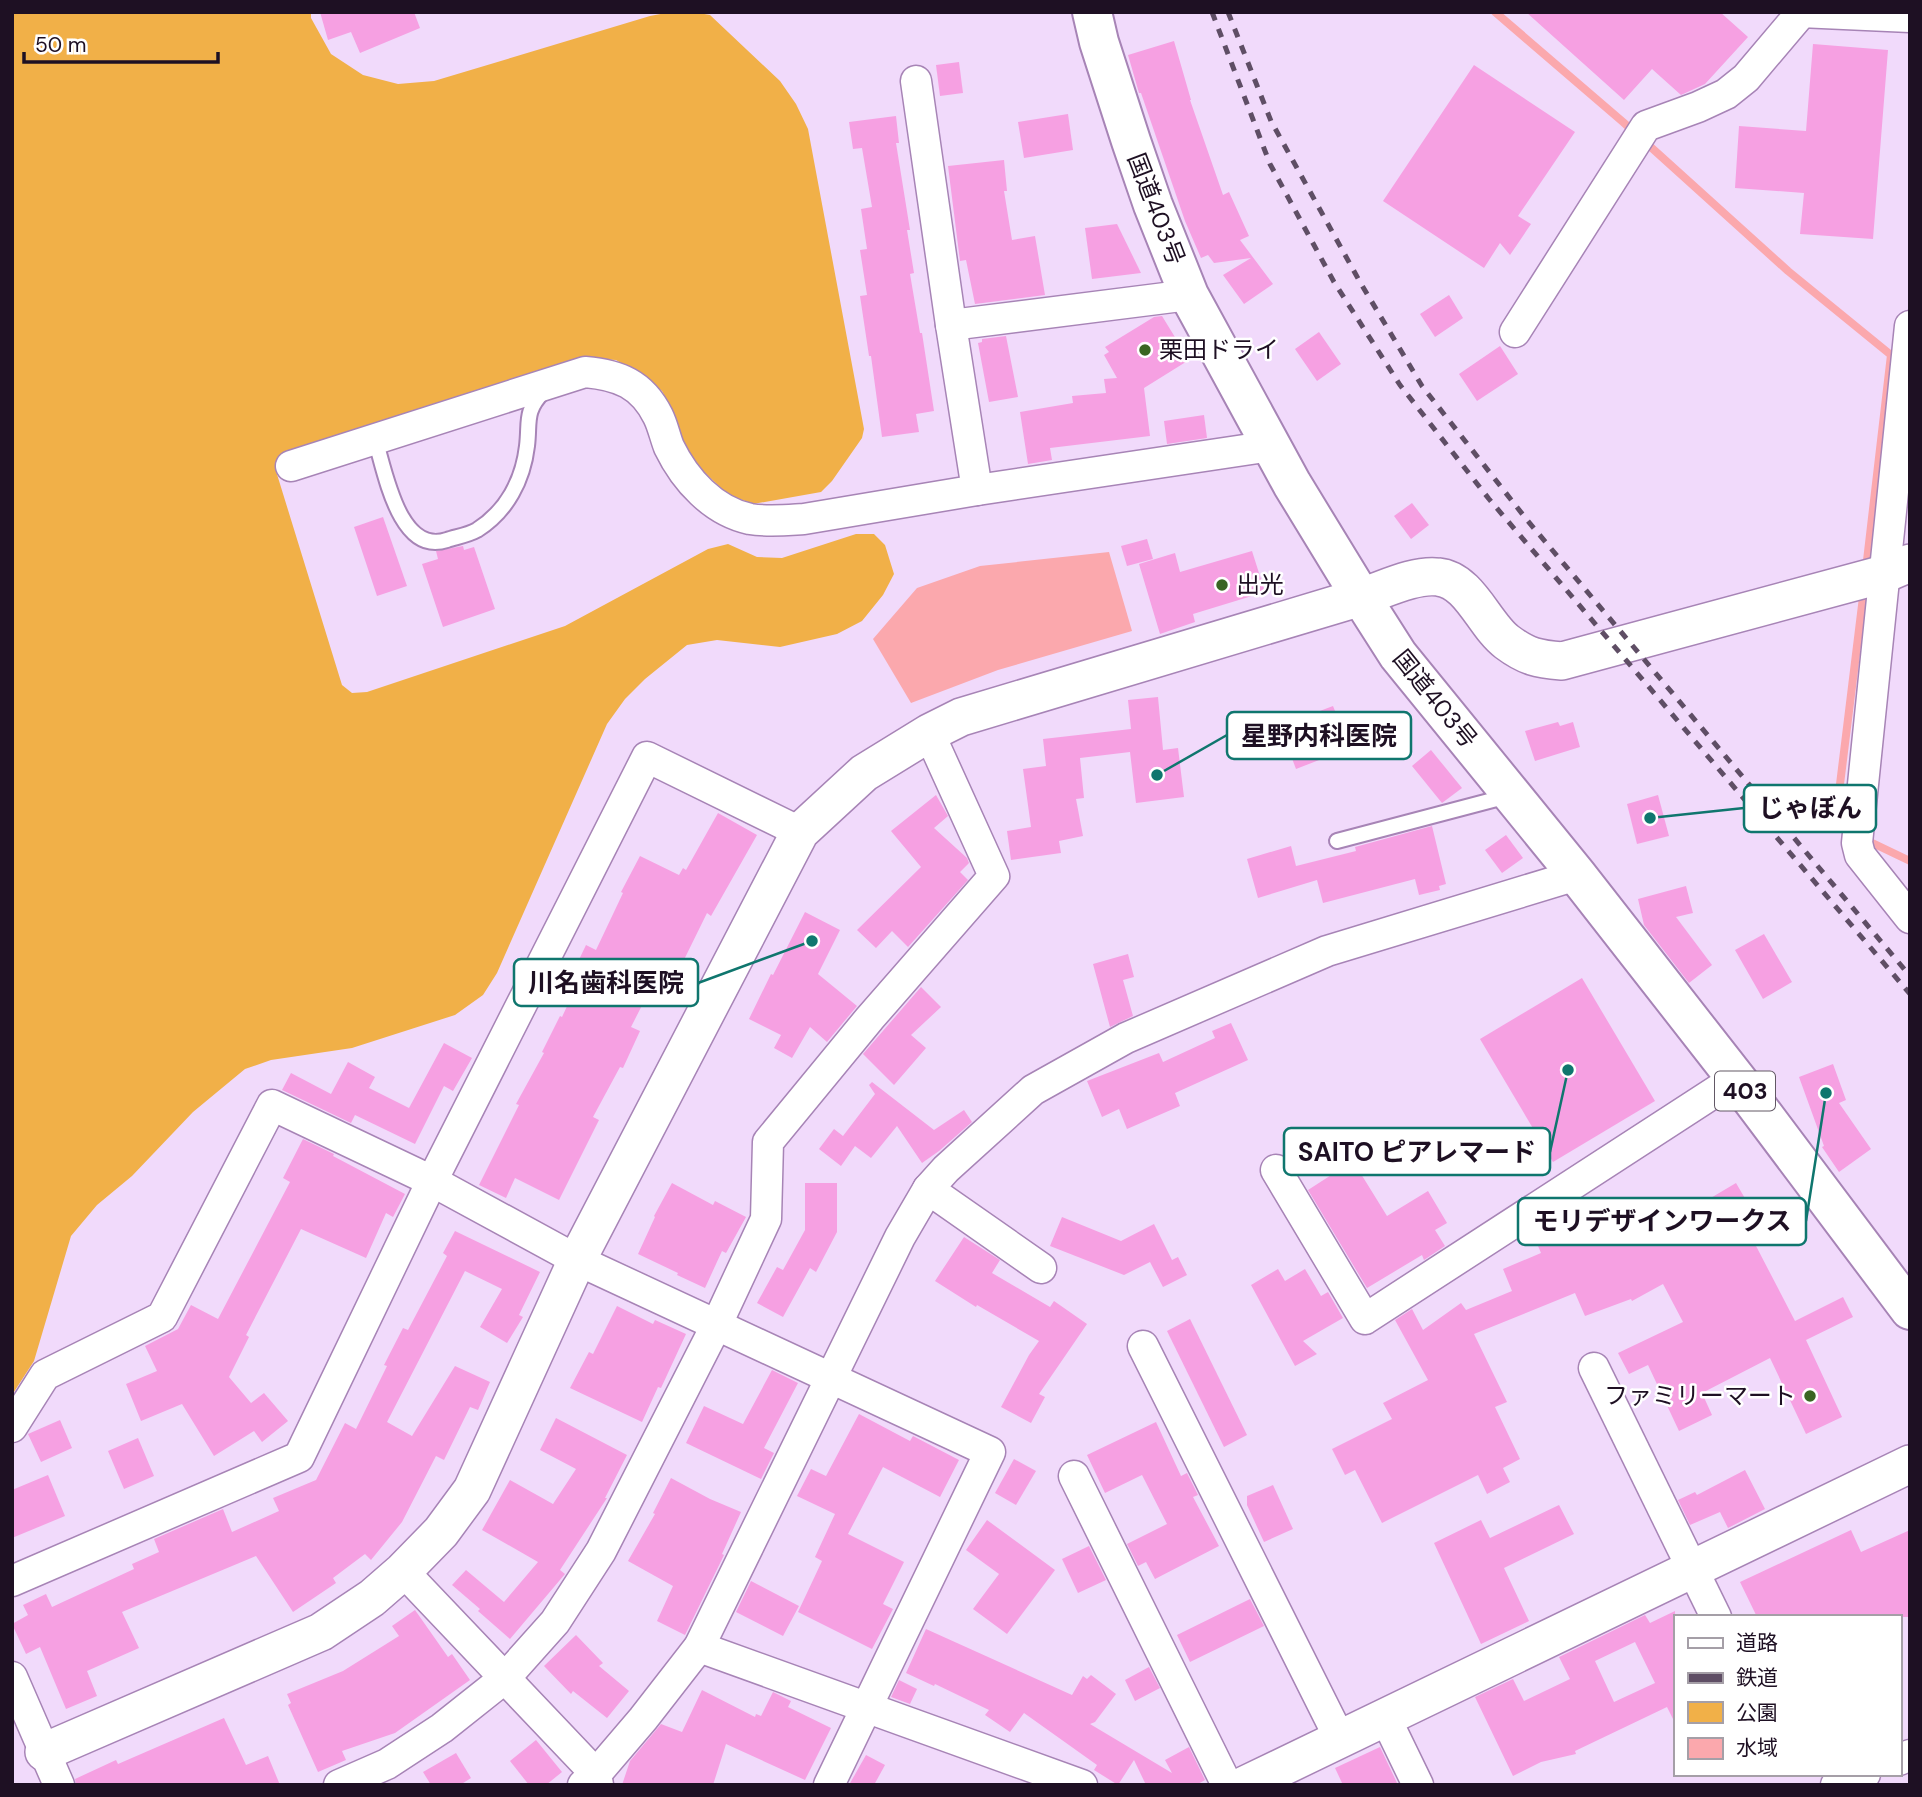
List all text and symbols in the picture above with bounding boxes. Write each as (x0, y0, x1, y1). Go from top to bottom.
scale bar (24, 21, 219, 65)
text: 50 m (35, 31, 86, 59)
street label: 国道403号 (1121, 149, 1192, 269)
place label: 栗田ドライ (1159, 334, 1279, 365)
marker: 栗田ドライ (1137, 342, 1153, 358)
place label: 出光 (1236, 569, 1284, 600)
marker: 出光 (1214, 577, 1230, 593)
street label: 国道403号 (1386, 643, 1484, 754)
callout: 星野内科医院 (1227, 712, 1411, 759)
text: 星野内科医院 (1241, 719, 1397, 753)
callout: じゃぼん (1744, 785, 1876, 832)
text: じゃぼん (1758, 791, 1862, 825)
callout: 川名歯科医院 (514, 959, 698, 1006)
text: 川名歯科医院 (528, 966, 684, 1000)
road number: 403 (1715, 1072, 1775, 1110)
callout: SAITO ピアレマード (1284, 1128, 1550, 1175)
text: SAITO ピアレマード (1298, 1135, 1536, 1169)
callout: モリデザインワークス (1518, 1198, 1806, 1245)
text: モリデザインワークス (1532, 1204, 1792, 1238)
place label: ファミリーマート (1604, 1380, 1796, 1411)
marker: ファミリーマート (1802, 1388, 1818, 1404)
legend (1674, 1615, 1901, 1776)
text: 道路 (1736, 1629, 1778, 1657)
text: 鉄道 (1736, 1664, 1778, 1692)
text: 公園 (1736, 1699, 1778, 1727)
text: 水域 (1736, 1734, 1778, 1762)

